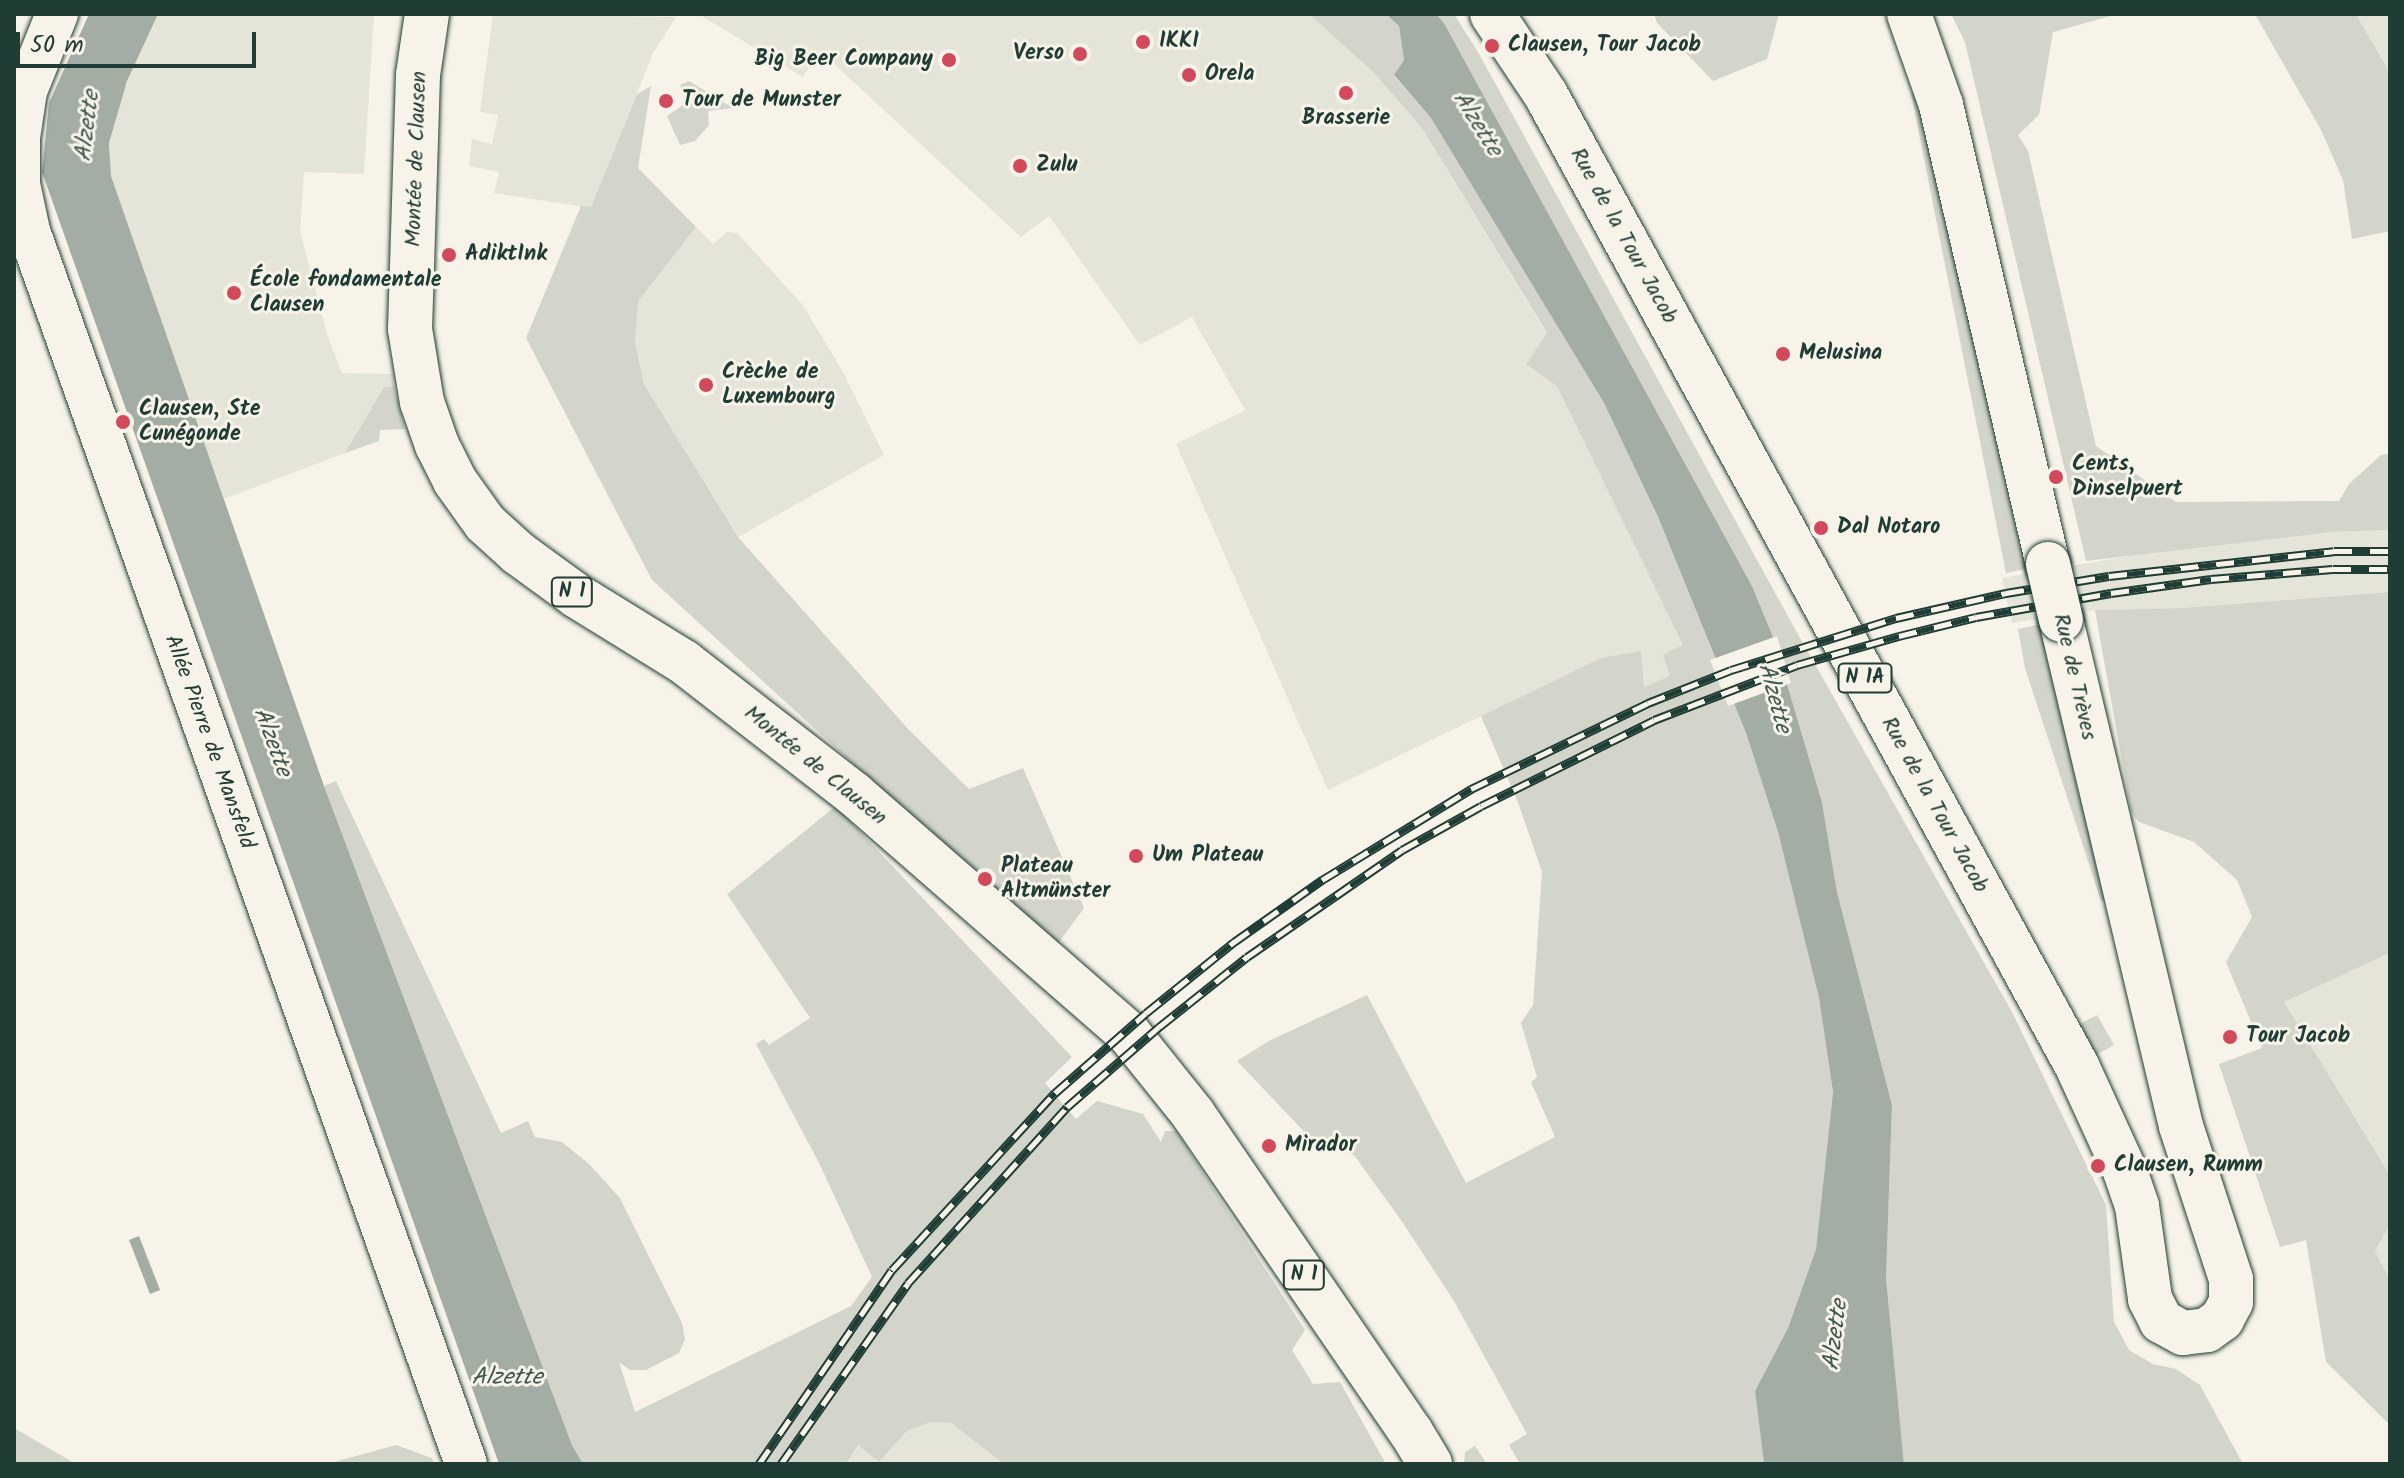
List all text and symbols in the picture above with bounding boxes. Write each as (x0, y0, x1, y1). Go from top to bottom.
scale bar (20, 16, 260, 66)
text: 50 m (30, 26, 84, 65)
place label: IKKI (1159, 29, 1199, 55)
marker: IKKI (1134, 33, 1152, 51)
place label: Clausen, Tour Jacob (1508, 33, 1701, 59)
marker: Clausen, Tour Jacob (1483, 37, 1501, 55)
place label: Verso (1013, 41, 1064, 67)
marker: Verso (1071, 45, 1089, 63)
place label: Big Beer Company (755, 47, 933, 73)
marker: Big Beer Company (940, 51, 958, 69)
place label: Orela (1205, 62, 1254, 88)
marker: Orela (1180, 66, 1198, 84)
street label: Montée de Clausen (401, 71, 433, 247)
marker: Brasserie (1337, 84, 1355, 102)
water label: Alzette (1446, 86, 1508, 162)
place label: Tour de Munster (682, 88, 841, 114)
water label: Alzette (69, 89, 107, 163)
marker: Tour de Munster (657, 92, 675, 110)
place label: Brasserie (1302, 106, 1390, 132)
street label: Rue de la Tour Jacob (1564, 144, 1682, 328)
place label: Zulu (1036, 153, 1077, 179)
marker: Zulu (1011, 157, 1029, 175)
place label: AdiktInk (465, 242, 547, 268)
marker: AdiktInk (440, 246, 458, 264)
place label: École fondamentale Clausen (250, 267, 442, 318)
marker: École fondamentale Clausen (225, 284, 243, 302)
place label: Melusina (1799, 341, 1882, 367)
marker: Melusina (1774, 345, 1792, 363)
place label: Crèche de Luxembourg (722, 359, 836, 410)
marker: Crèche de Luxembourg (697, 376, 715, 394)
place label: Clausen, Ste Cunégonde (139, 396, 261, 448)
marker: Clausen, Ste Cunégonde (114, 413, 132, 431)
place label: Cents, Dinselpuert (2072, 451, 2183, 502)
marker: Cents, Dinselpuert (2047, 468, 2065, 486)
place label: Dal Notaro (1837, 515, 1940, 541)
marker: Dal Notaro (1812, 519, 1830, 537)
road number: N 1 (550, 576, 594, 608)
street label: Rue de Trèves (2047, 611, 2101, 743)
street label: Allée Pierre de Mansfeld (158, 631, 260, 853)
water label: Alzette (1751, 660, 1797, 736)
road number: N 1A (1837, 662, 1893, 694)
street label: Montée de Clausen (738, 700, 892, 832)
water label: Alzette (246, 704, 298, 780)
street label: Rue de la Tour Jacob (1875, 713, 1993, 897)
place label: Um Plateau (1152, 843, 1263, 869)
marker: Um Plateau (1127, 847, 1145, 865)
place label: Plateau Altmünster (1001, 853, 1110, 904)
marker: Plateau Altmünster (976, 870, 994, 888)
place label: Tour Jacob (2246, 1024, 2350, 1050)
marker: Tour Jacob (2221, 1028, 2239, 1046)
place label: Mirador (1285, 1133, 1356, 1159)
marker: Mirador (1260, 1137, 1278, 1155)
place label: Clausen, Rumm (2114, 1153, 2263, 1179)
marker: Clausen, Rumm (2089, 1157, 2107, 1175)
road number: N 1 (1282, 1259, 1326, 1291)
water label: Alzette (1817, 1298, 1855, 1372)
water label: Alzette (471, 1364, 543, 1392)

